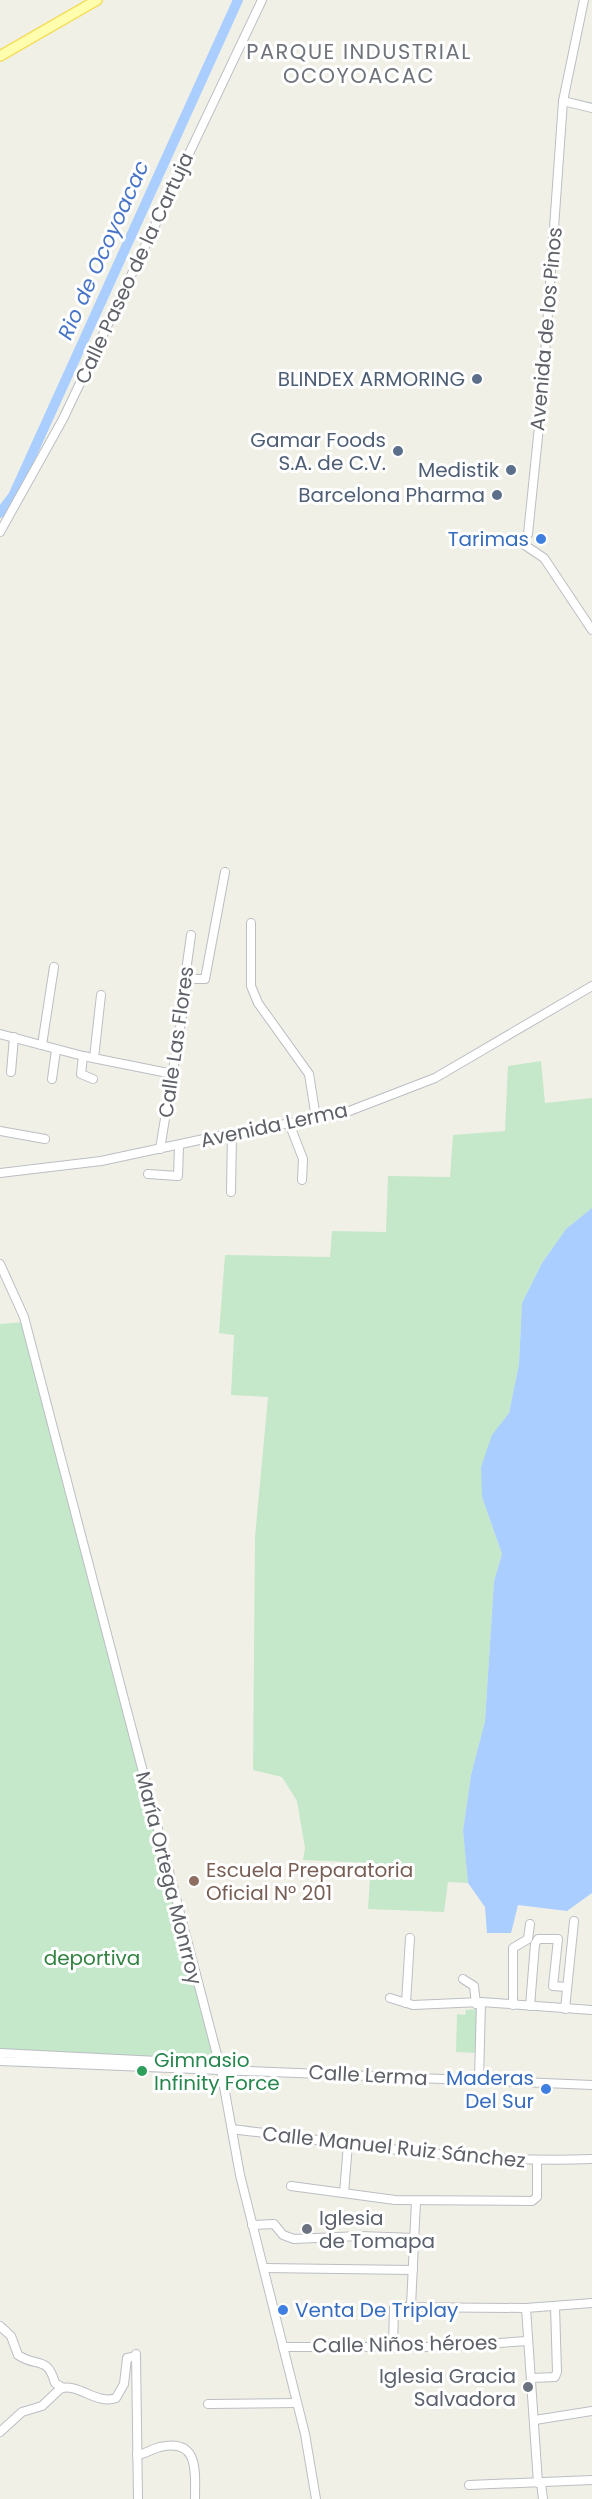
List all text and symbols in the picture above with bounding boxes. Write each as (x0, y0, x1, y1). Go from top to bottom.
district label: PARQUE INDUSTRIAL OCOYOACAC (246, 37, 472, 90)
street label: Calle Paseo de la Cartuja (68, 148, 200, 388)
water label: Rio de Ocoyoacac (51, 156, 156, 344)
street label: Avenida de los Pinos (523, 226, 569, 432)
place label: BLINDEX ARMORING (278, 365, 465, 393)
marker: BLINDEX ARMORING (470, 372, 484, 386)
place label: Gamar Foods S.A. de C.V. (250, 426, 386, 477)
marker: Gamar Foods S.A. de C.V. (391, 444, 405, 458)
place label: Medistik (418, 456, 500, 484)
marker: Medistik (504, 463, 518, 477)
place label: Barcelona Pharma (298, 481, 485, 509)
marker: Barcelona Pharma (490, 488, 504, 502)
place label: Tarimas (448, 525, 529, 553)
marker: Tarimas (534, 532, 548, 546)
street label: Calle Las Flores (152, 964, 200, 1120)
street label: Avenida Lerma (198, 1096, 350, 1154)
street label: María Ortega Monrroy (129, 1768, 209, 1988)
place label: Escuela Preparatoria Oficial N° 201 (206, 1856, 413, 1907)
marker: Escuela Preparatoria Oficial N° 201 (187, 1874, 201, 1888)
park label: deportiva (44, 1944, 140, 1972)
place label: Gimnasio Infinity Force (154, 2046, 280, 2097)
street label: Calle Lerma (308, 2058, 428, 2092)
marker: Gimnasio Infinity Force (135, 2064, 149, 2078)
place label: Maderas Del Sur (446, 2064, 534, 2115)
marker: Maderas Del Sur (539, 2082, 553, 2096)
street label: Calle Manuel Ruiz Sánchez (261, 2119, 527, 2175)
place label: Iglesia de Tomapa (319, 2204, 435, 2255)
marker: Iglesia de Tomapa (300, 2222, 314, 2236)
place label: Venta De Triplay (295, 2296, 458, 2324)
marker: Venta De Triplay (276, 2303, 290, 2317)
street label: Calle Niños héroes (312, 2328, 498, 2360)
place label: Iglesia Gracia Salvadora (379, 2362, 516, 2413)
marker: Iglesia Gracia Salvadora (521, 2380, 535, 2394)

